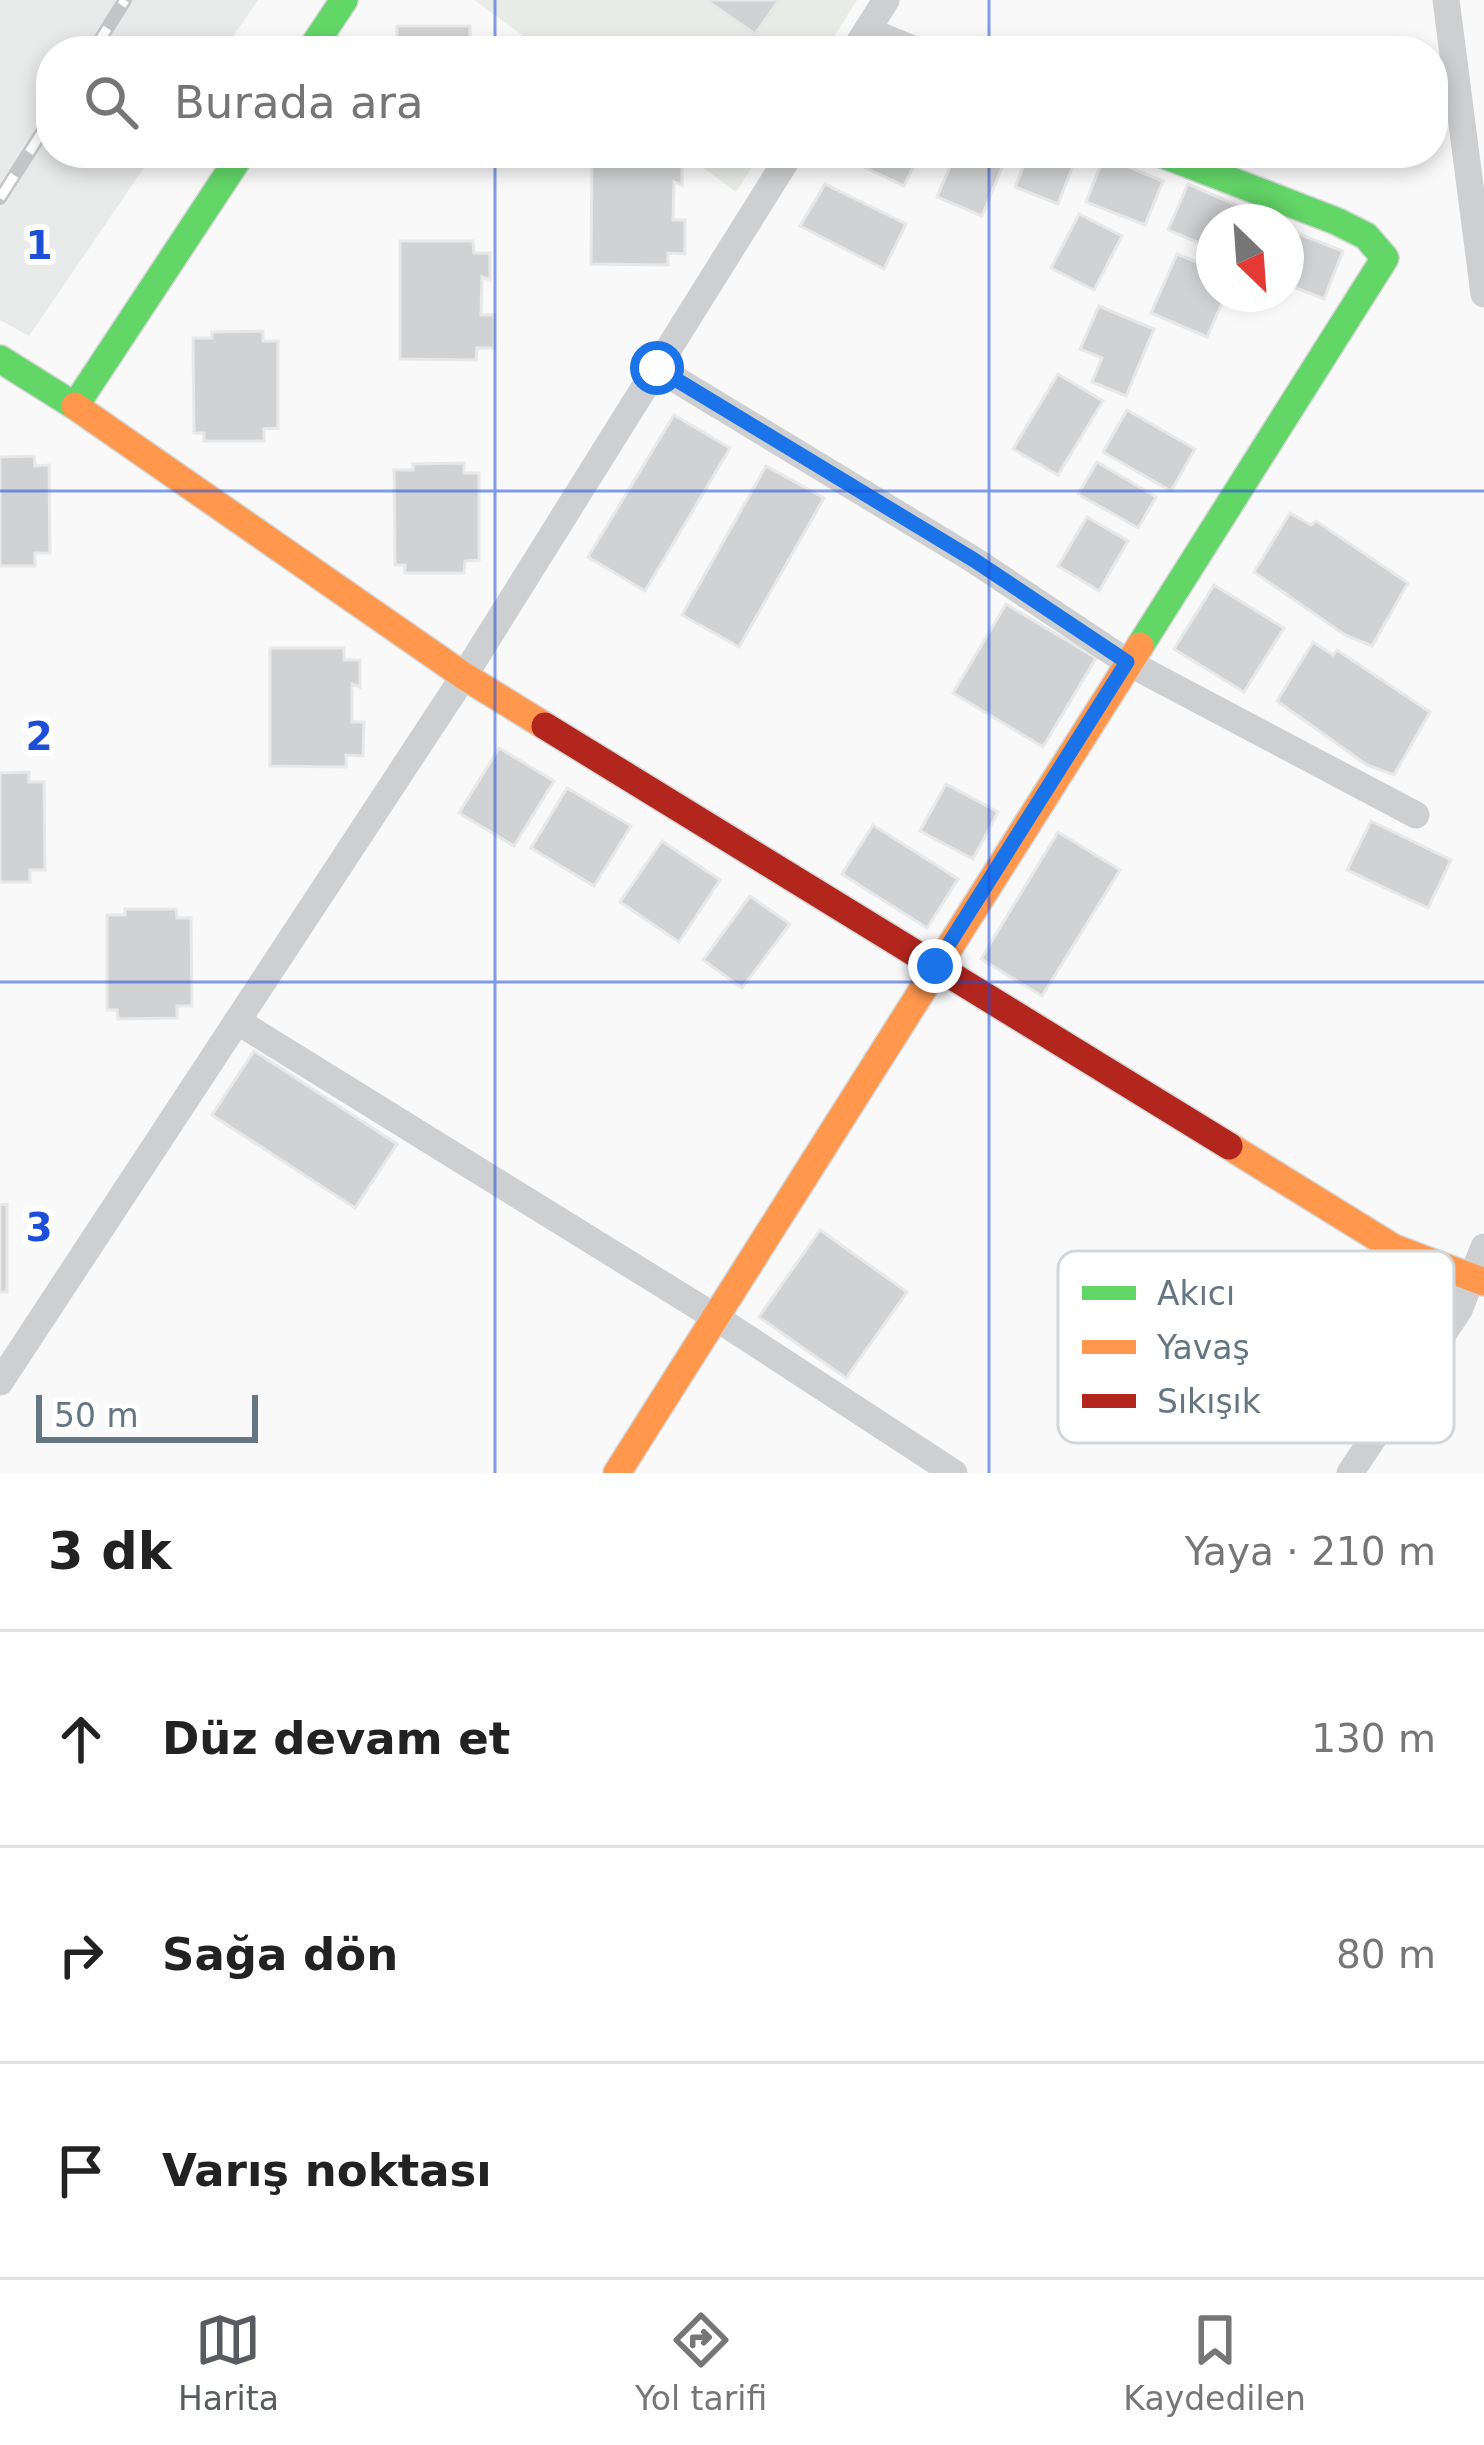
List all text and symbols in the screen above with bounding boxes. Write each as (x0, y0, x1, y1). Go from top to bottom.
search box (36, 36, 1448, 168)
icon: search (78, 69, 144, 135)
text: Burada ara (174, 76, 424, 129)
north arrow (1196, 204, 1304, 312)
text: 1 (25, 223, 53, 268)
route start (630, 341, 684, 395)
text: 2 (25, 714, 53, 759)
route end (908, 939, 962, 993)
text: 3 (25, 1205, 53, 1250)
legend (1058, 1251, 1454, 1443)
text: Akıcı (1157, 1274, 1235, 1313)
text: Yavaş (1156, 1328, 1250, 1367)
text: Sıkışık (1157, 1382, 1262, 1421)
scale bar (36, 1389, 258, 1442)
text: 50 m (54, 1396, 139, 1435)
text: 3 dk (48, 1522, 172, 1581)
text: Yaya · 210 m (1185, 1529, 1436, 1574)
icon: ahead (48, 1706, 114, 1772)
text: Düz devam et (162, 1712, 510, 1765)
text: 130 m (1311, 1716, 1436, 1761)
icon: right (48, 1922, 114, 1988)
text: Sağa dön (162, 1928, 398, 1981)
text: 80 m (1336, 1932, 1436, 1977)
icon: arrive (48, 2138, 114, 2204)
text: Varış noktası (162, 2144, 492, 2197)
tab: Harita (178, 2307, 279, 2418)
tab: Yol tarifi (635, 2307, 767, 2418)
tab: Kaydedilen (1123, 2307, 1306, 2418)

